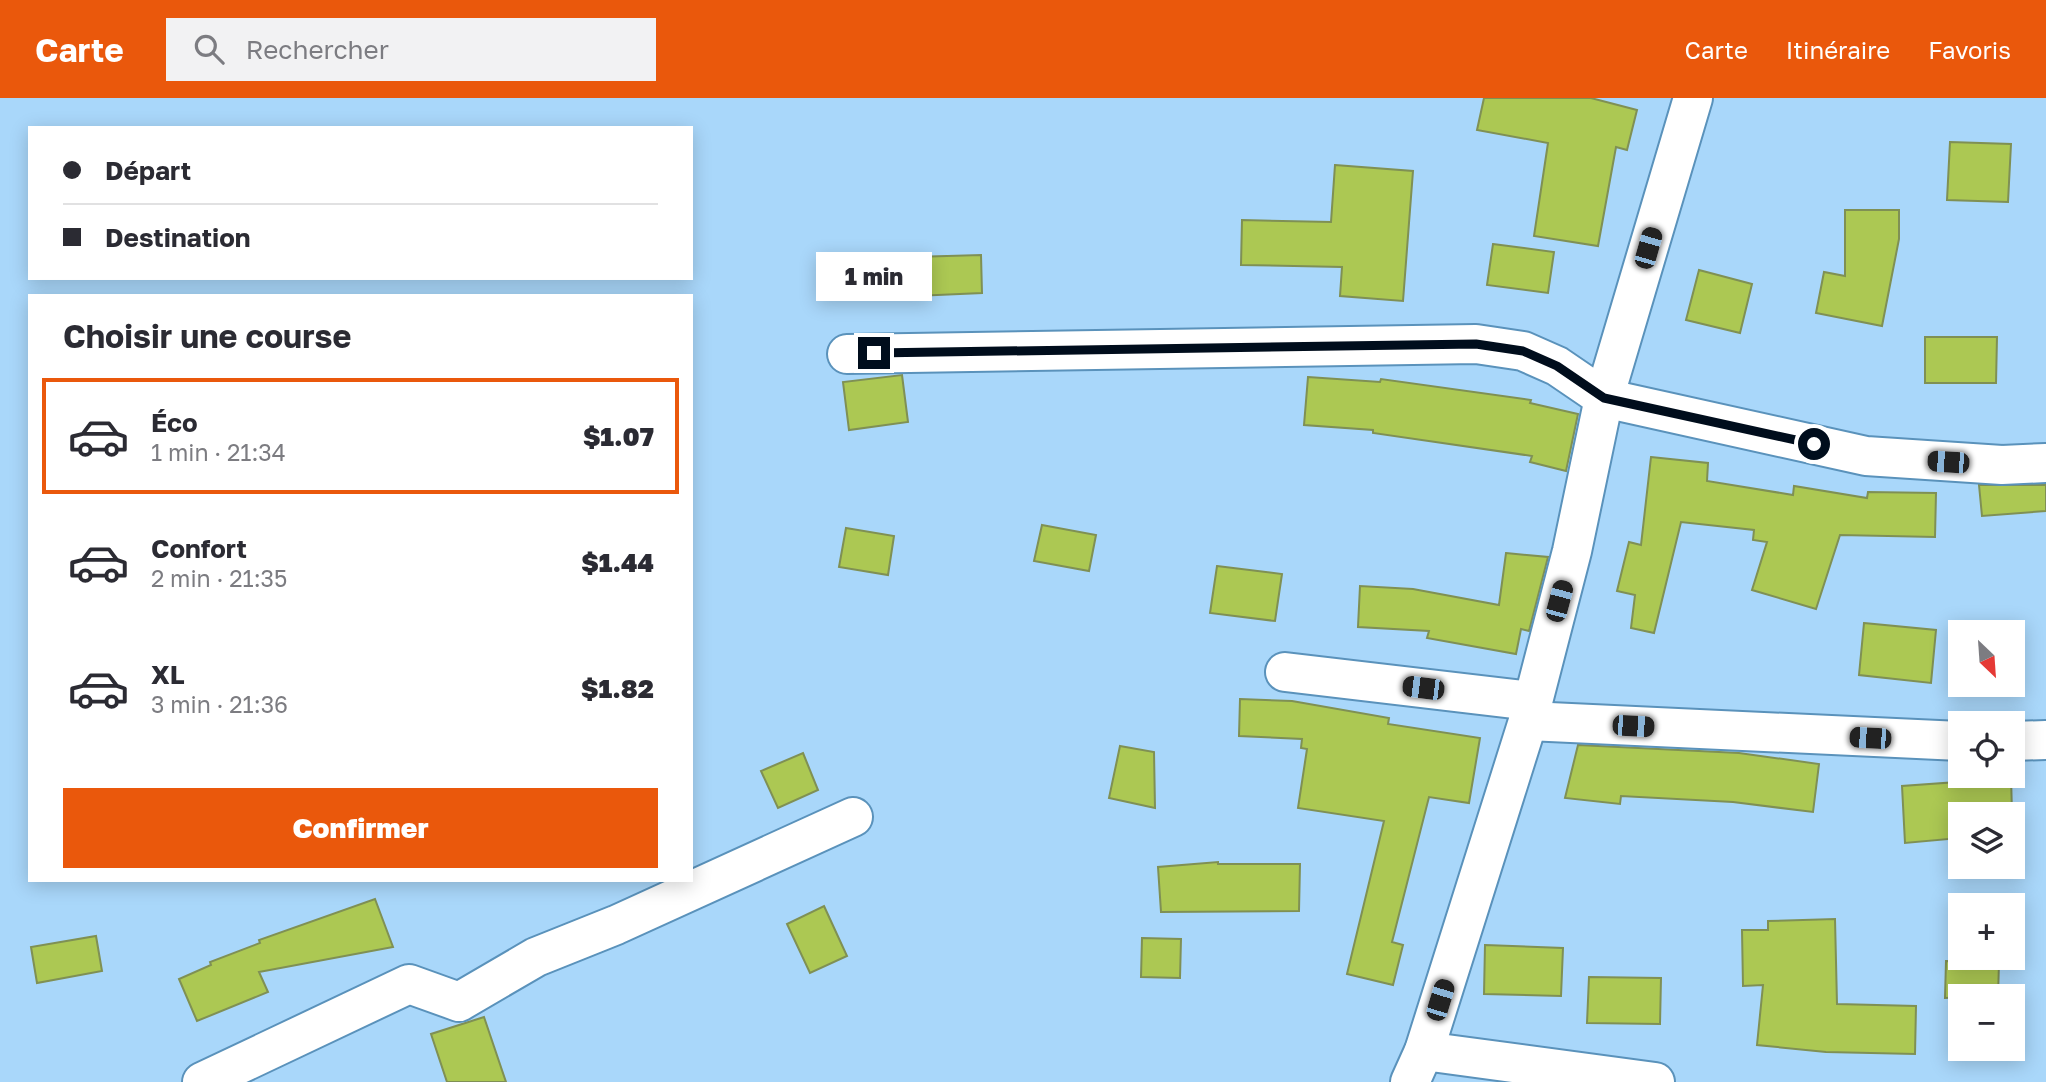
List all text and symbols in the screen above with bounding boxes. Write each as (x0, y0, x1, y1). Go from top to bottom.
search box (166, 18, 656, 81)
text: Carte (35, 30, 124, 69)
icon: search (190, 30, 228, 68)
text: Rechercher (246, 34, 389, 65)
text: Carte (1685, 35, 1748, 64)
text: Itinéraire (1786, 35, 1890, 64)
text: Favoris (1928, 35, 2011, 64)
text: Départ (105, 155, 191, 186)
text: Destination (105, 222, 251, 253)
car (1633, 225, 1664, 271)
callout: 1 min (816, 252, 932, 300)
text: 1 min (845, 262, 903, 290)
text: Choisir une course (63, 317, 351, 355)
route end (858, 337, 890, 369)
icon: car (67, 405, 130, 468)
text: Éco (151, 407, 198, 438)
text: $1.07 (583, 421, 654, 452)
route start (1798, 428, 1830, 460)
text: 1 min · 21:34 (151, 438, 286, 466)
car (1927, 450, 1970, 474)
icon: car (67, 531, 130, 594)
text: Confort (151, 533, 247, 564)
text: $1.44 (581, 547, 654, 578)
text: 2 min · 21:35 (151, 564, 287, 592)
car (1544, 578, 1575, 624)
north arrow (1948, 620, 2025, 696)
map controls (1948, 620, 2025, 1061)
icon: car (67, 657, 130, 720)
text: XL (151, 659, 185, 690)
text: $1.82 (581, 673, 654, 704)
car (1401, 675, 1446, 701)
text: 3 min · 21:36 (151, 690, 288, 718)
button: locate (1948, 711, 2025, 788)
car (1612, 714, 1655, 738)
car (1849, 726, 1892, 750)
button: Confirmer (63, 788, 658, 868)
button: layers (1948, 802, 2025, 879)
button: + (1948, 893, 2025, 970)
car (1424, 977, 1457, 1023)
button: − (1948, 984, 2025, 1061)

